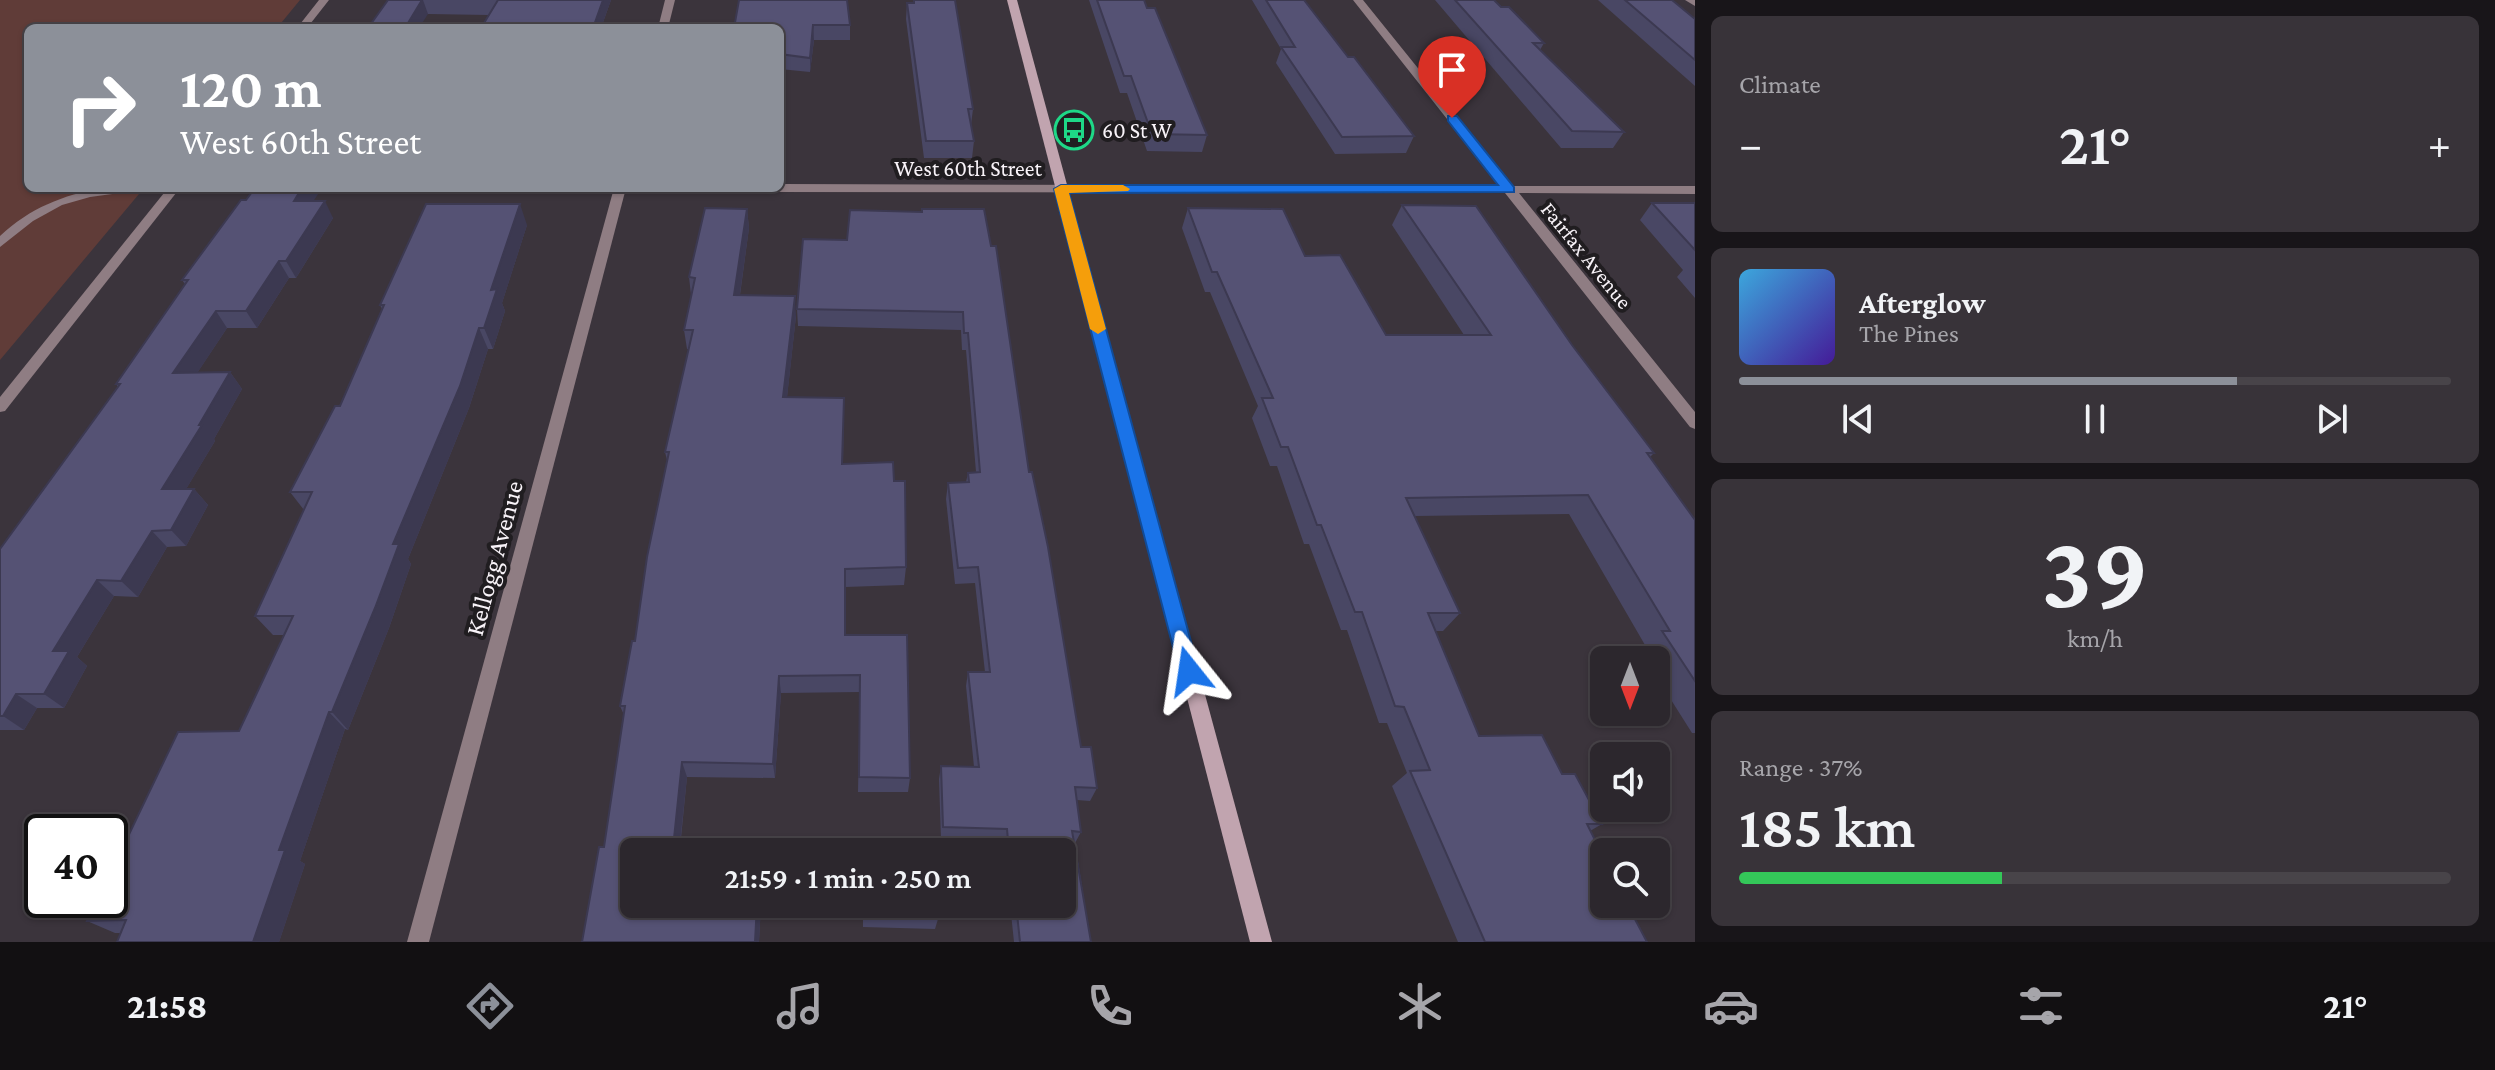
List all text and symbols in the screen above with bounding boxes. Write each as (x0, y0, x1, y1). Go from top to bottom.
pin (1418, 36, 1486, 118)
icon: arrive (1430, 48, 1474, 92)
icon: right (48, 56, 152, 160)
text: 120 m (180, 57, 322, 119)
text: Climate (1739, 70, 1821, 99)
bus stop icon: 60 St W (1053, 109, 1095, 151)
text: 21° (2059, 110, 2131, 177)
place label: 60 St W (1102, 118, 1172, 143)
text: − (1739, 120, 1762, 168)
text: + (2428, 120, 2451, 168)
text: West 60th Street (180, 122, 421, 162)
street label: West 60th Street (894, 156, 1042, 181)
street label: Fairfax Avenue (1536, 197, 1637, 314)
text: Afterglow (1859, 286, 1986, 319)
text: The Pines (1859, 319, 1959, 348)
icon: previous (1836, 397, 1880, 441)
icon: pause (2073, 397, 2117, 441)
icon: next (2310, 397, 2354, 441)
street label: Kellogg Avenue (460, 477, 529, 639)
text: 39 (2041, 514, 2149, 629)
text: km/h (2067, 624, 2123, 653)
position arrow (1147, 629, 1231, 713)
north arrow (1590, 646, 1670, 726)
map controls (1590, 646, 1670, 918)
button: sound (1590, 742, 1670, 822)
text: Range · 37% (1739, 753, 1862, 782)
text: 185 km (1739, 793, 1915, 860)
speed limit sign: 40 (24, 814, 128, 918)
button: search (1590, 838, 1670, 918)
text: 21:59 · 1 min · 250 m (724, 861, 972, 894)
icon: directions (462, 978, 518, 1034)
icon: music (772, 978, 828, 1034)
icon: phone (1082, 978, 1138, 1034)
icon: climate (1392, 978, 1448, 1034)
icon: car (1703, 978, 1759, 1034)
icon: filters (2013, 978, 2069, 1034)
text: 21:58 (127, 986, 208, 1026)
text: 21° (2323, 986, 2368, 1026)

